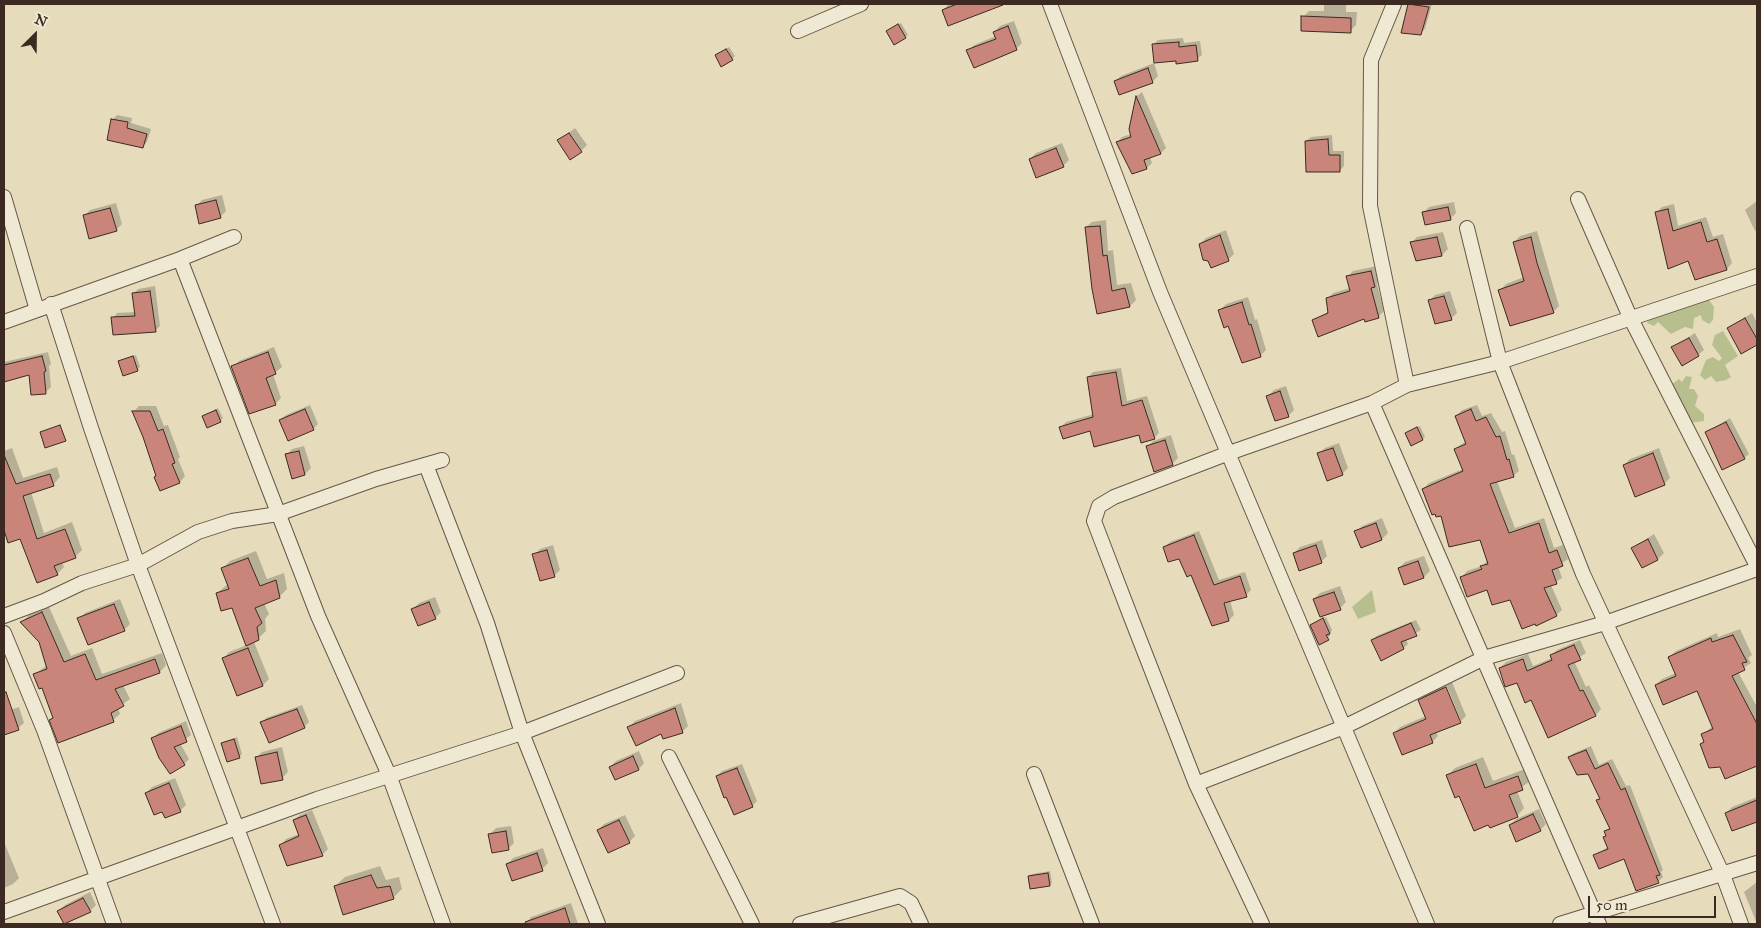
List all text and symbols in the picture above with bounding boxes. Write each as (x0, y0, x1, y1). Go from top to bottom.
north arrow (10, 10, 60, 60)
text: N (32, 11, 50, 31)
scale bar (1591, 886, 1718, 918)
text: 50 m (1596, 896, 1628, 914)

